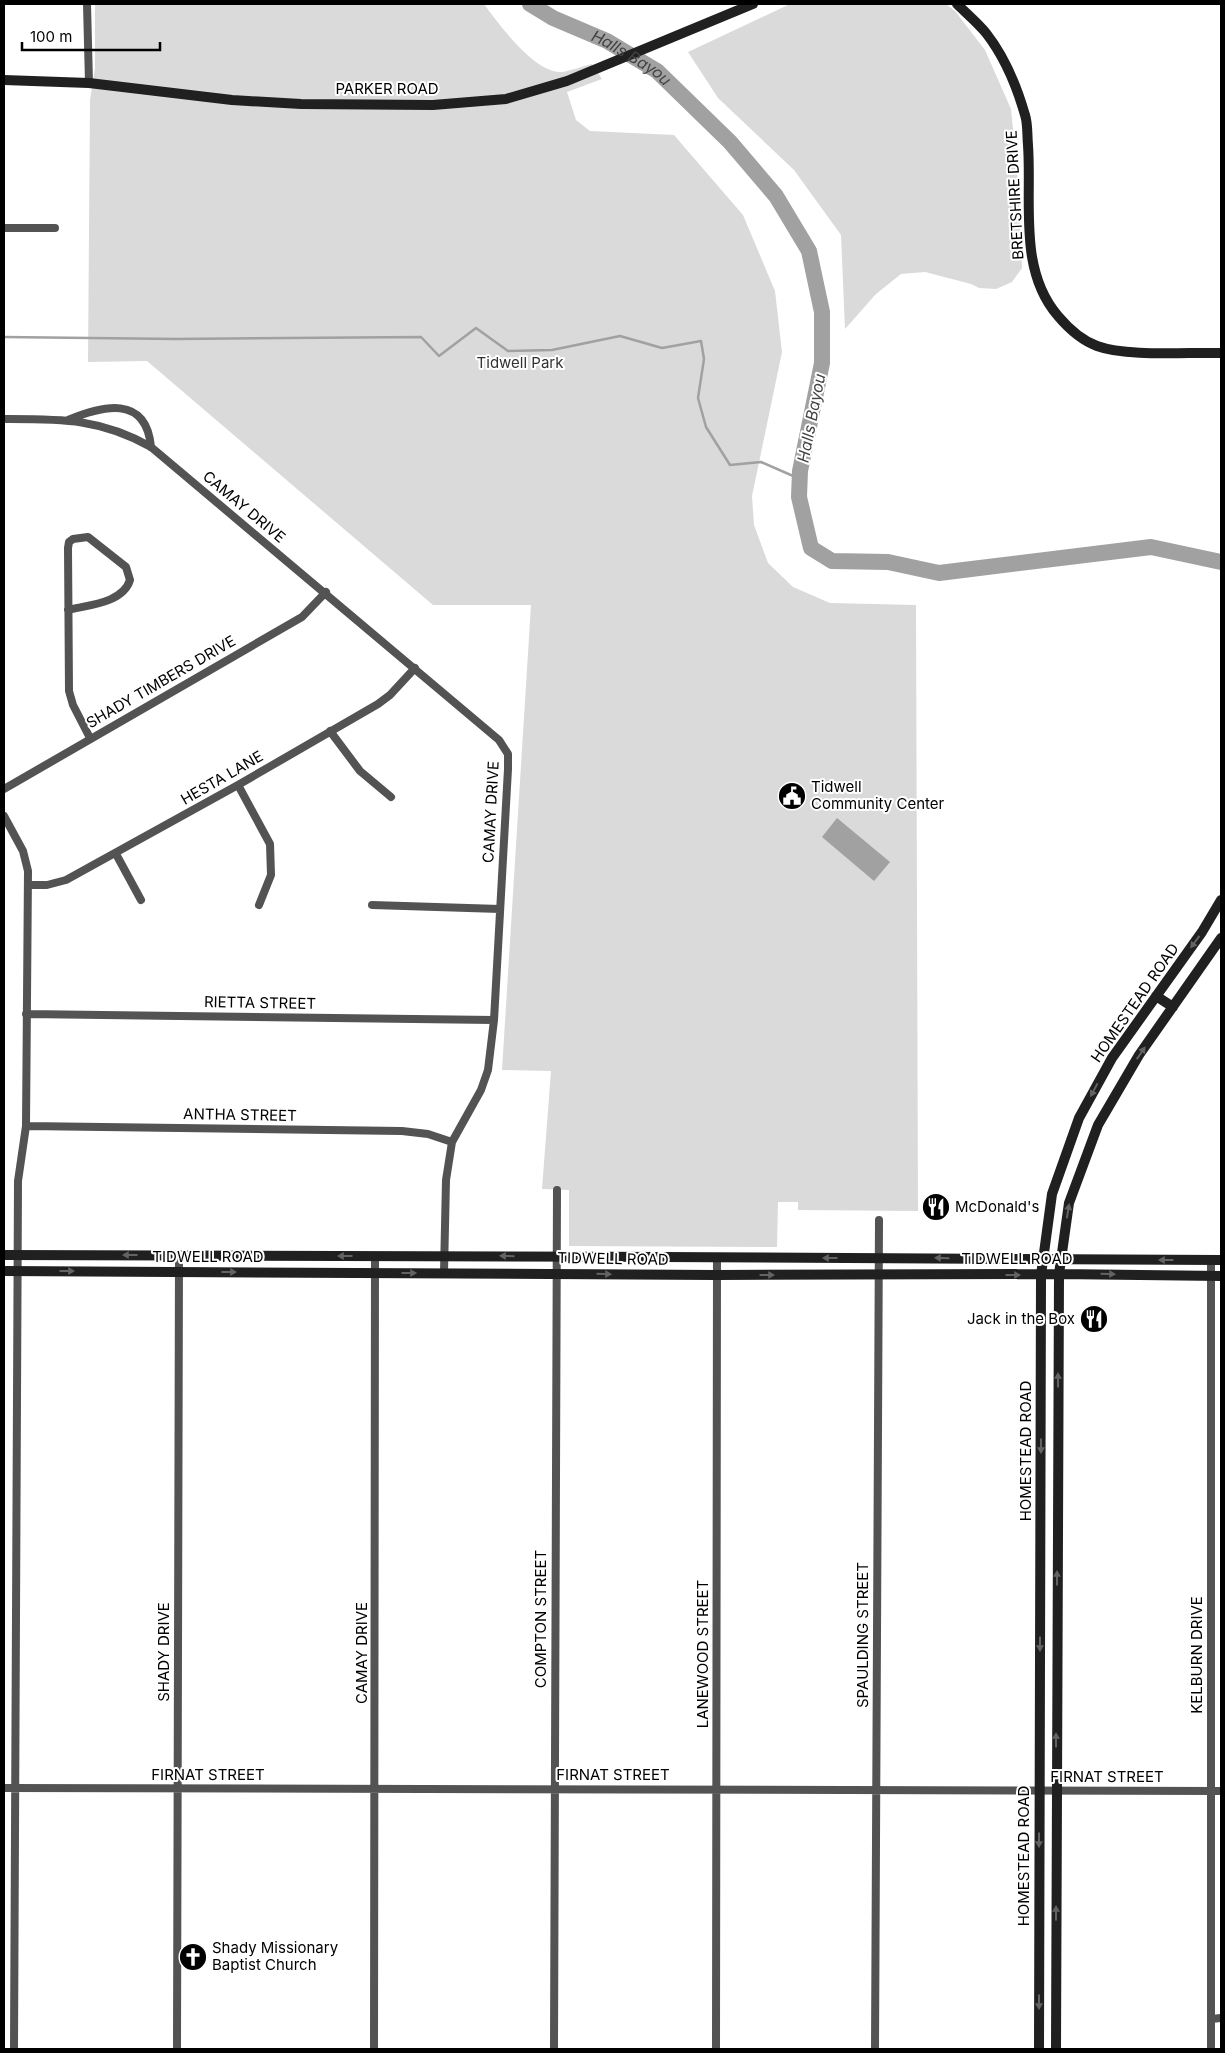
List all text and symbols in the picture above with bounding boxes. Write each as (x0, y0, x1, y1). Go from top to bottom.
scale bar (22, 20, 160, 52)
water label: Halls Bayou (589, 26, 676, 89)
text: 100 m (30, 27, 72, 46)
street label: PARKER ROAD (335, 79, 439, 98)
street label: BRETSHIRE DRIVE (1002, 130, 1027, 260)
park label: Tidwell Park (477, 353, 564, 372)
water label: Halls Bayou (793, 372, 829, 464)
street label: CAMAY DRIVE (199, 467, 290, 547)
street label: SHADY TIMBERS DRIVE (83, 631, 239, 732)
street label: HESTA LANE (177, 746, 266, 809)
street label: CAMAY DRIVE (478, 761, 503, 863)
place label: Tidwell Community Center (811, 777, 945, 813)
public building icon: Tidwell Community Center (777, 781, 807, 811)
one-way arrow (1190, 935, 1200, 948)
street label: HOMESTEAD ROAD (1086, 940, 1183, 1066)
street label: RIETTA STREET (204, 992, 316, 1013)
one-way arrow (1136, 1046, 1146, 1060)
one-way arrow (1090, 1084, 1099, 1097)
street label: ANTHA STREET (183, 1104, 297, 1125)
restaurant icon: McDonald's (921, 1192, 951, 1222)
place label: McDonald's (955, 1197, 1040, 1216)
one-way arrow (1064, 1203, 1072, 1219)
street label: TIDWELL ROAD (152, 1247, 264, 1266)
street label: TIDWELL ROAD (557, 1248, 669, 1269)
street label: TIDWELL ROAD (961, 1249, 1073, 1268)
one-way arrow (122, 1251, 138, 1259)
one-way arrow (337, 1252, 353, 1260)
one-way arrow (499, 1252, 515, 1260)
one-way arrow (821, 1254, 837, 1262)
one-way arrow (934, 1254, 950, 1262)
one-way arrow (1158, 1256, 1174, 1264)
one-way arrow (59, 1267, 75, 1275)
one-way arrow (221, 1268, 237, 1276)
one-way arrow (401, 1269, 417, 1277)
one-way arrow (597, 1270, 613, 1278)
one-way arrow (1100, 1270, 1116, 1278)
one-way arrow (759, 1271, 775, 1279)
one-way arrow (1006, 1271, 1022, 1279)
restaurant icon: Jack in the Box (1079, 1304, 1109, 1334)
place label: Jack in the Box (967, 1309, 1075, 1328)
one-way arrow (1054, 1372, 1062, 1388)
street label: HOMESTEAD ROAD (1016, 1381, 1035, 1521)
one-way arrow (1037, 1438, 1045, 1454)
street label: COMPTON STREET (531, 1550, 550, 1688)
street label: SPAULDING STREET (853, 1562, 872, 1708)
one-way arrow (1053, 1570, 1061, 1586)
street label: LANEWOOD STREET (693, 1580, 712, 1728)
street label: KELBURN DRIVE (1187, 1596, 1206, 1714)
street label: SHADY DRIVE (154, 1602, 173, 1702)
street label: CAMAY DRIVE (352, 1602, 371, 1704)
one-way arrow (1036, 1636, 1044, 1652)
one-way arrow (1052, 1732, 1060, 1748)
street label: FIRNAT STREET (151, 1765, 265, 1784)
street label: FIRNAT STREET (556, 1765, 670, 1784)
street label: FIRNAT STREET (1050, 1767, 1164, 1786)
street label: HOMESTEAD ROAD (1014, 1786, 1033, 1926)
one-way arrow (1035, 1832, 1043, 1848)
one-way arrow (1052, 1905, 1060, 1921)
place label: Shady Missionary Baptist Church (212, 1938, 339, 1974)
church icon: Shady Missionary Baptist Church (178, 1942, 208, 1972)
one-way arrow (1035, 1994, 1043, 2010)

